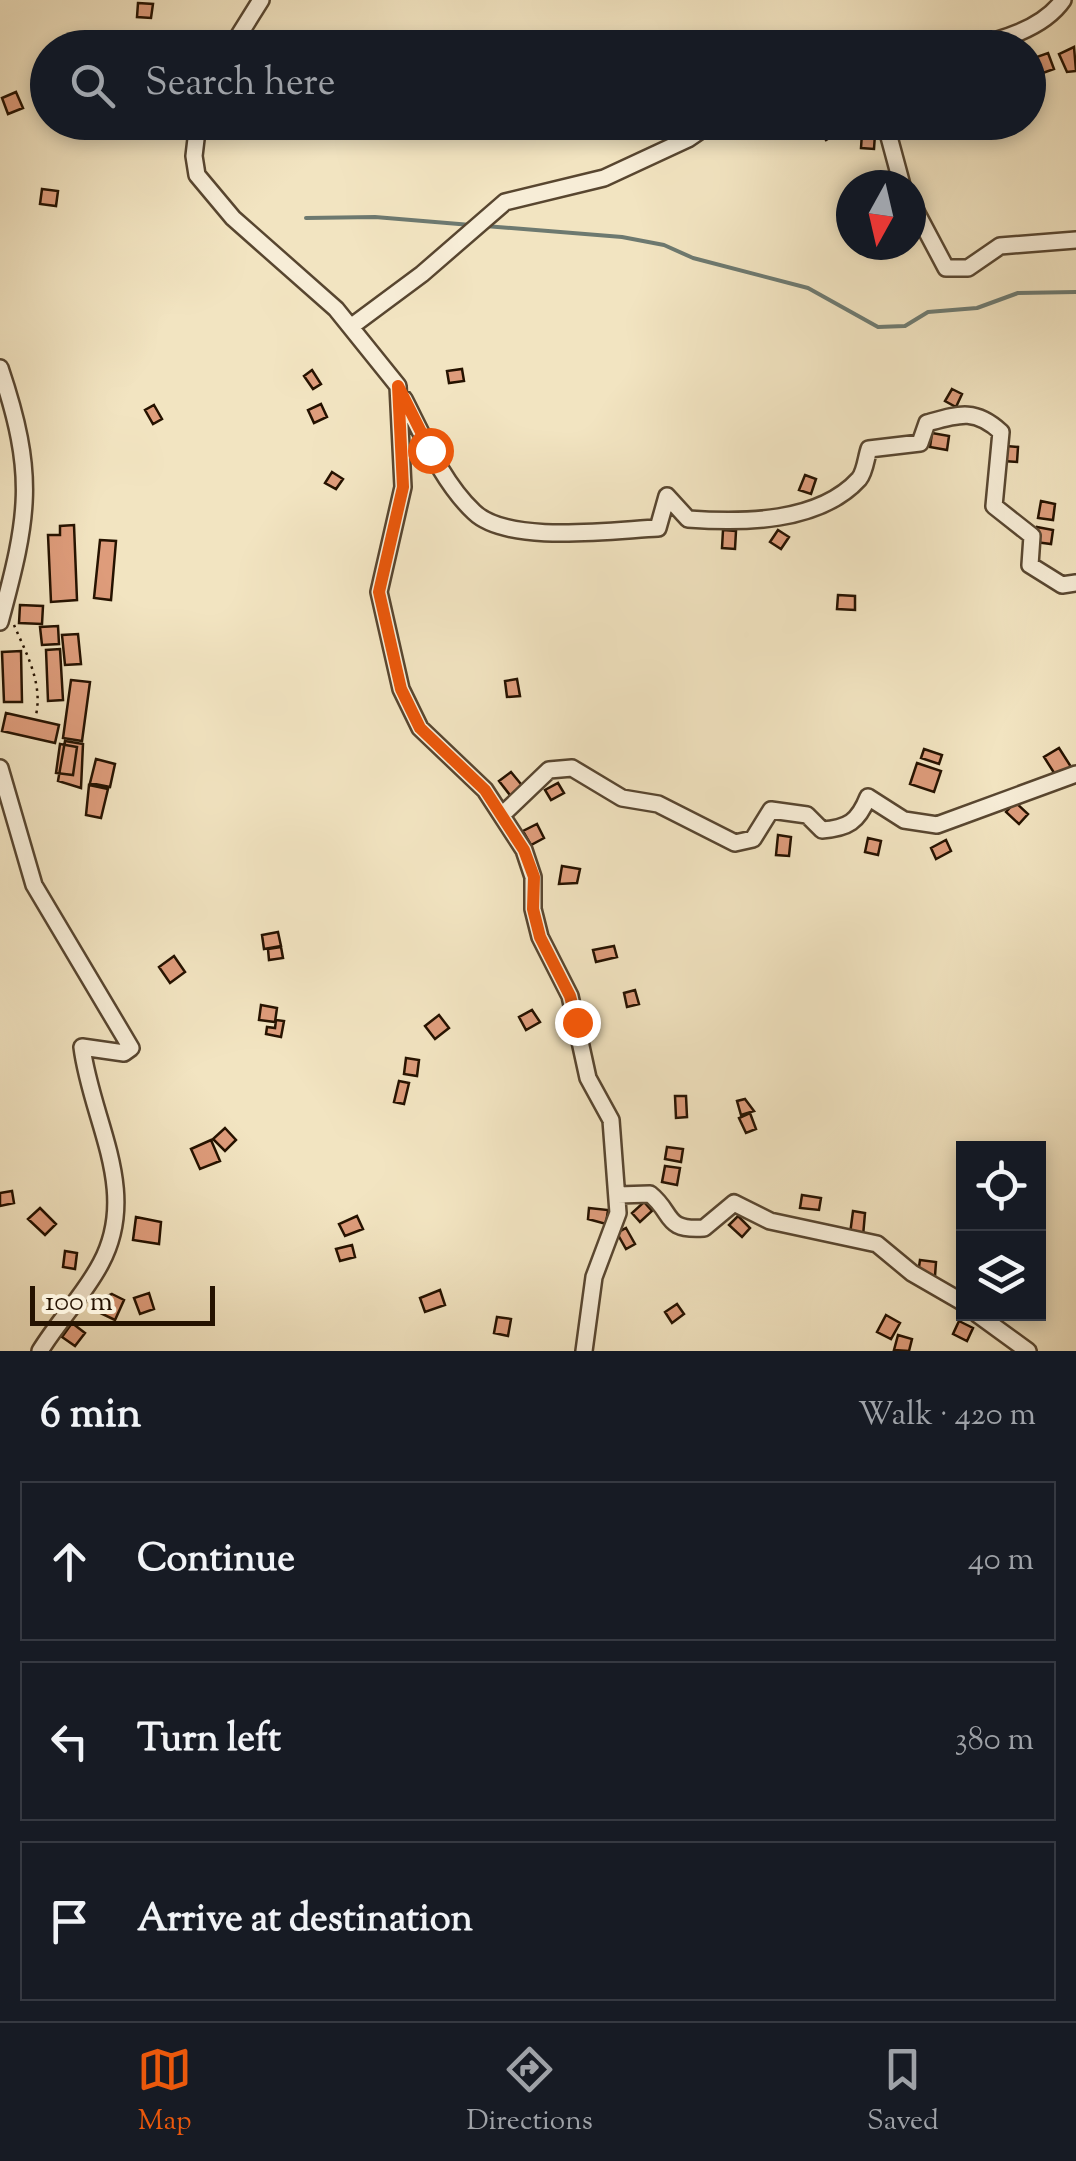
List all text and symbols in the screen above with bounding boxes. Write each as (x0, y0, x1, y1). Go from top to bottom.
search box (30, 30, 1046, 140)
icon: search (65, 58, 120, 113)
text: Search here (145, 58, 336, 112)
north arrow (836, 170, 926, 260)
route start (408, 428, 454, 474)
route end (555, 1000, 601, 1046)
map controls (956, 1141, 1046, 1321)
button: locate (956, 1141, 1046, 1231)
button: layers (956, 1231, 1046, 1321)
scale bar (30, 1281, 215, 1326)
text: 100 m (45, 1283, 113, 1323)
text: 6 min (40, 1386, 141, 1446)
text: Walk · 420 m (858, 1393, 1036, 1439)
icon: ahead (42, 1534, 97, 1589)
text: Continue (137, 1534, 295, 1588)
text: 40 m (968, 1538, 1034, 1584)
icon: left (42, 1714, 97, 1769)
text: Turn left (137, 1714, 281, 1768)
text: 380 m (955, 1718, 1034, 1764)
icon: arrive (42, 1894, 97, 1949)
text: Arrive at destination (137, 1894, 473, 1948)
tab: Map (137, 2042, 192, 2142)
tab: Directions (466, 2042, 593, 2142)
tab: Saved (867, 2042, 939, 2142)

